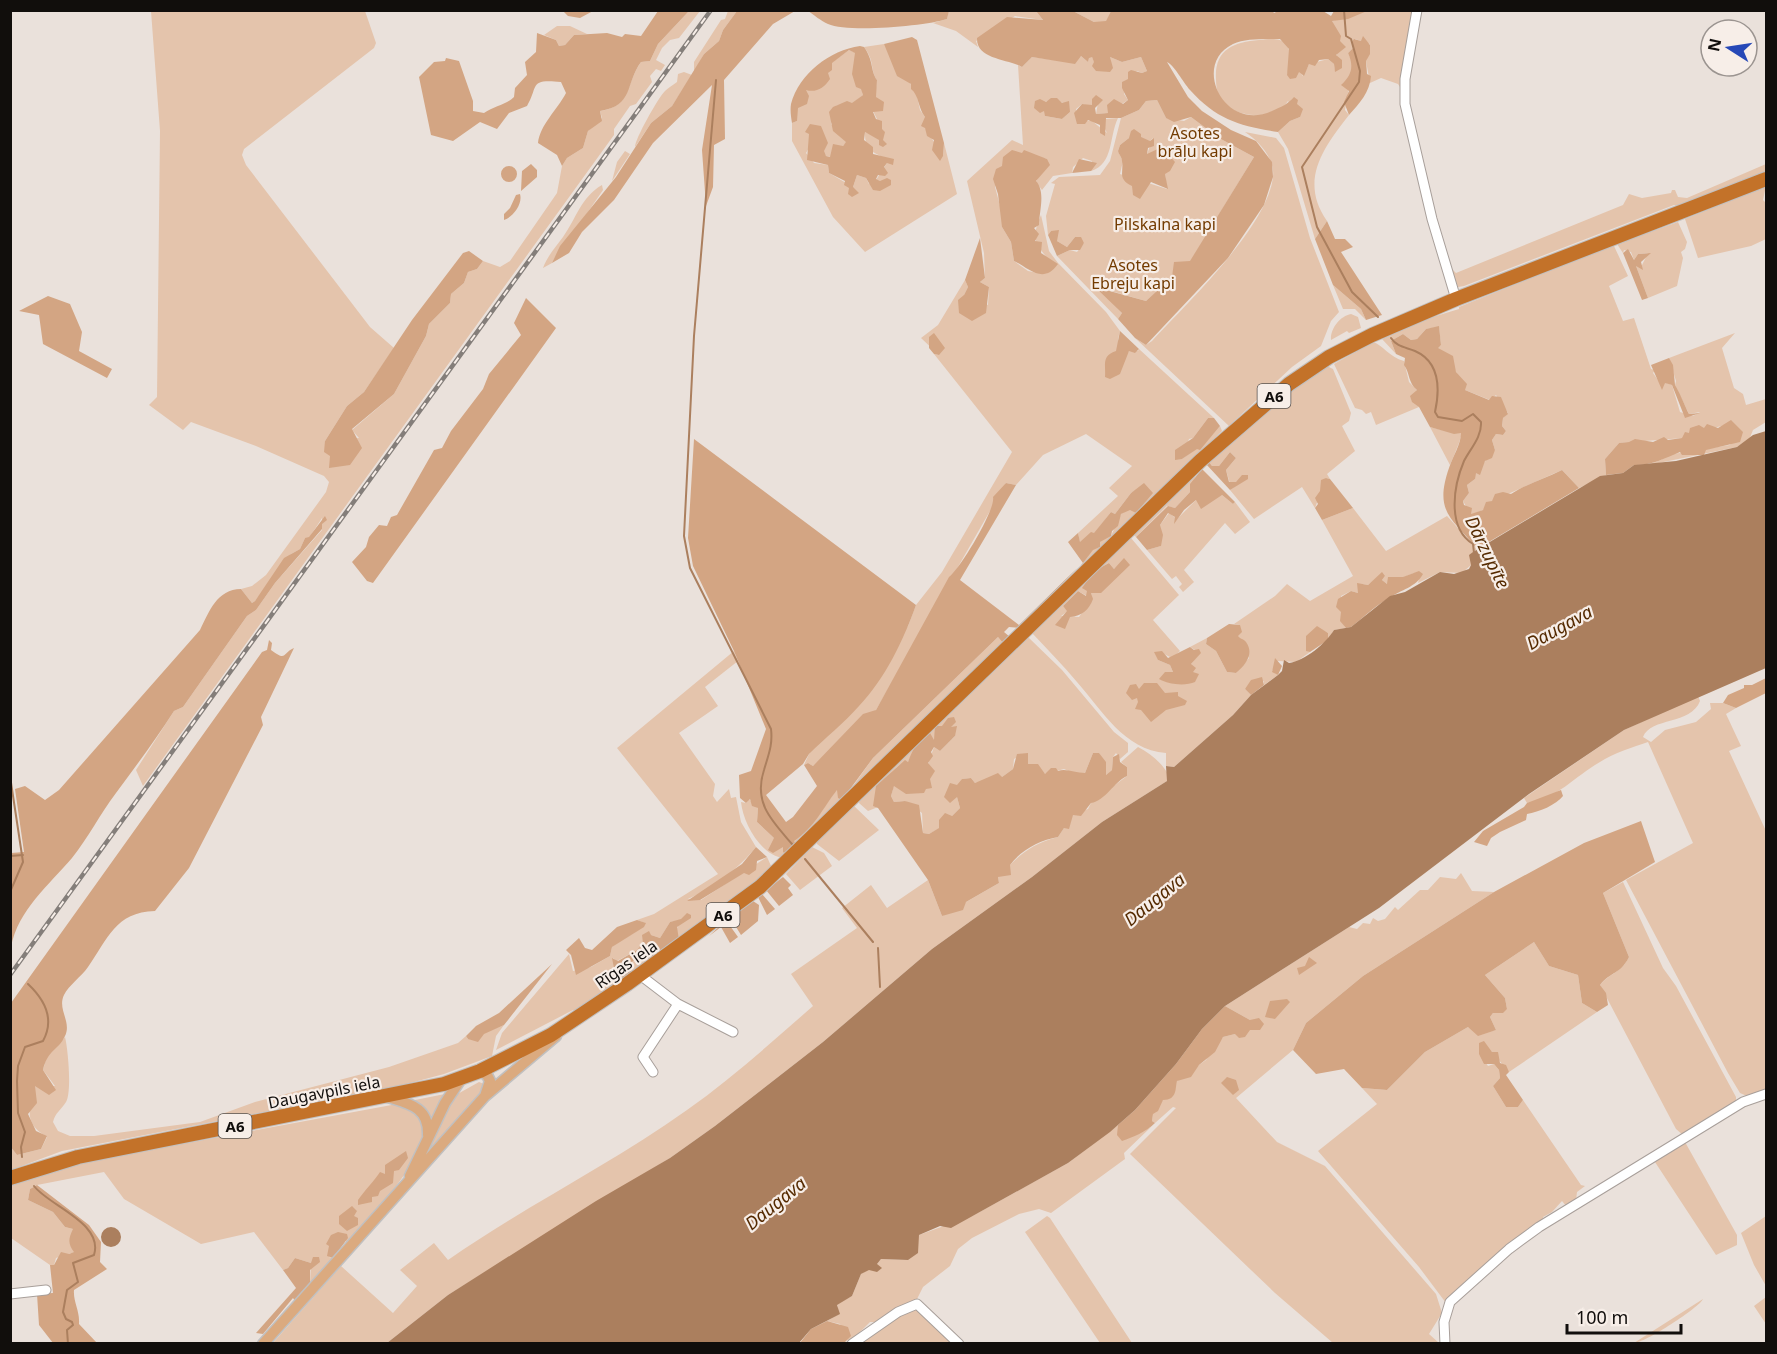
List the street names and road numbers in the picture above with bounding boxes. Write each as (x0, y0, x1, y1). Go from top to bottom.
road number: A6 (1258, 384, 1290, 408)
road number: A6 (706, 903, 740, 927)
street label: Rīgas iela (591, 935, 661, 993)
street label: Daugavpils iela (266, 1070, 382, 1114)
road number: A6 (218, 1114, 252, 1138)

